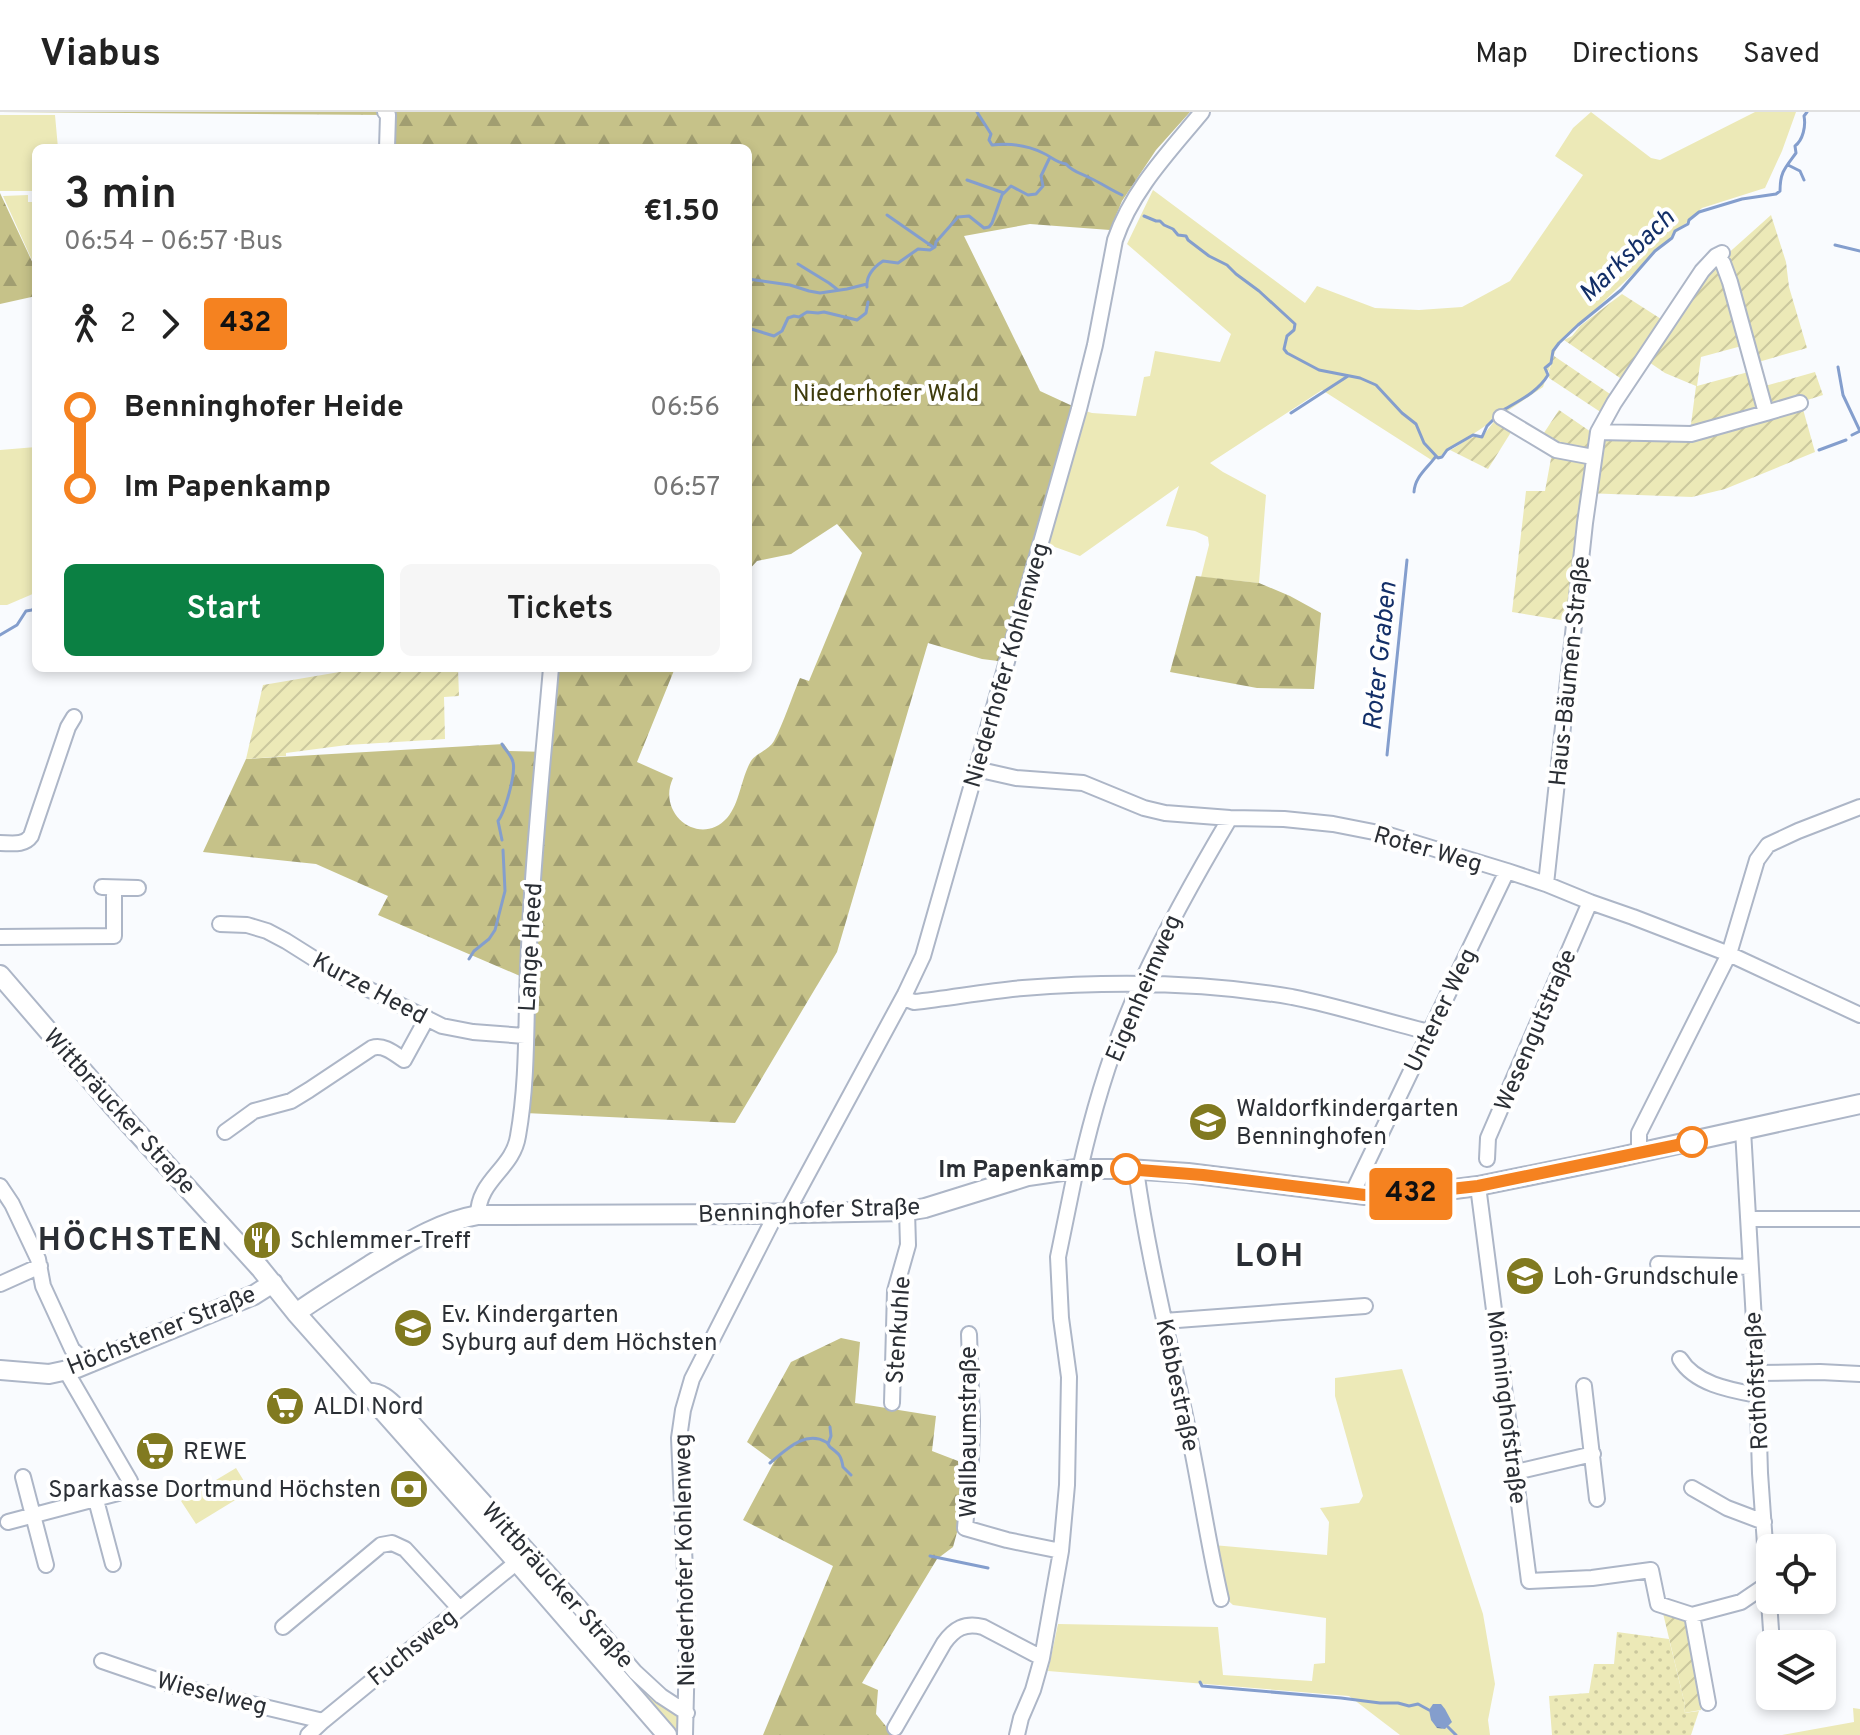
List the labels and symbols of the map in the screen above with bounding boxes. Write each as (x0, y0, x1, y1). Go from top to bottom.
water label: Marksbach (1573, 203, 1683, 311)
park label: Niederhofer Wald (793, 380, 979, 410)
street label: Niederhofer Kohlenweg (959, 540, 1057, 792)
street label: Haus-Bäumen-Straße (1544, 555, 1598, 788)
water label: Roter Graben (1357, 580, 1406, 732)
street label: Roter Weg (1370, 821, 1485, 881)
street label: Lange Heed (514, 882, 550, 1012)
street label: Eigenheimweg (1100, 911, 1189, 1067)
street label: Unterer Weg (1399, 944, 1485, 1078)
street label: Wesengutstraße (1489, 945, 1584, 1116)
street label: Kurze Heed (306, 947, 432, 1033)
street label: Wittbräucker Straße (36, 1023, 201, 1202)
place label: Waldorfkindergarten Benninghofen (1236, 1095, 1459, 1153)
school or university icon: Waldorfkindergarten Benninghofen (1187, 1101, 1229, 1143)
unlabelled marker (1677, 1127, 1707, 1157)
marker: Im Papenkamp (1111, 1154, 1141, 1184)
place label: Im Papenkamp (938, 1156, 1104, 1186)
line badge: 432 (1365, 1168, 1457, 1220)
street label: Benninghofer Straße (697, 1193, 921, 1231)
restaurant icon: Schlemmer-Treff (241, 1219, 283, 1261)
district label: HÖCHSTEN (38, 1220, 224, 1262)
place label: Schlemmer-Treff (290, 1227, 470, 1257)
district label: LOH (1235, 1238, 1305, 1278)
school or university icon: Loh-Grundschule (1504, 1255, 1546, 1297)
place label: Loh-Grundschule (1553, 1263, 1739, 1293)
street label: Stenkuhle (881, 1275, 919, 1385)
street label: Höchstener Straße (63, 1280, 261, 1383)
place label: Ev. Kindergarten Syburg auf dem Höchsten (441, 1301, 718, 1359)
school or university icon: Ev. Kindergarten Syburg auf dem Höchsten (392, 1307, 434, 1349)
street label: Mönninghofstraße (1478, 1309, 1532, 1506)
street label: Rothöfstraße (1739, 1311, 1777, 1451)
street label: Kebbestraße (1147, 1316, 1205, 1455)
street label: Wallbaumstraße (955, 1346, 985, 1518)
supermarket icon: ALDI Nord (264, 1385, 306, 1427)
place label: ALDI Nord (313, 1393, 423, 1423)
supermarket icon: REWE (134, 1430, 176, 1472)
street label: Niederhofer Kohlenweg (669, 1433, 703, 1687)
place label: REWE (183, 1438, 247, 1468)
bank icon: Sparkasse Dortmund Höchsten (388, 1468, 430, 1510)
place label: Sparkasse Dortmund Höchsten (48, 1476, 381, 1506)
street label: Wittbräucker Straße (474, 1497, 639, 1676)
street label: Fuchsweg (362, 1603, 464, 1694)
street label: Wieselweg (153, 1667, 270, 1723)

